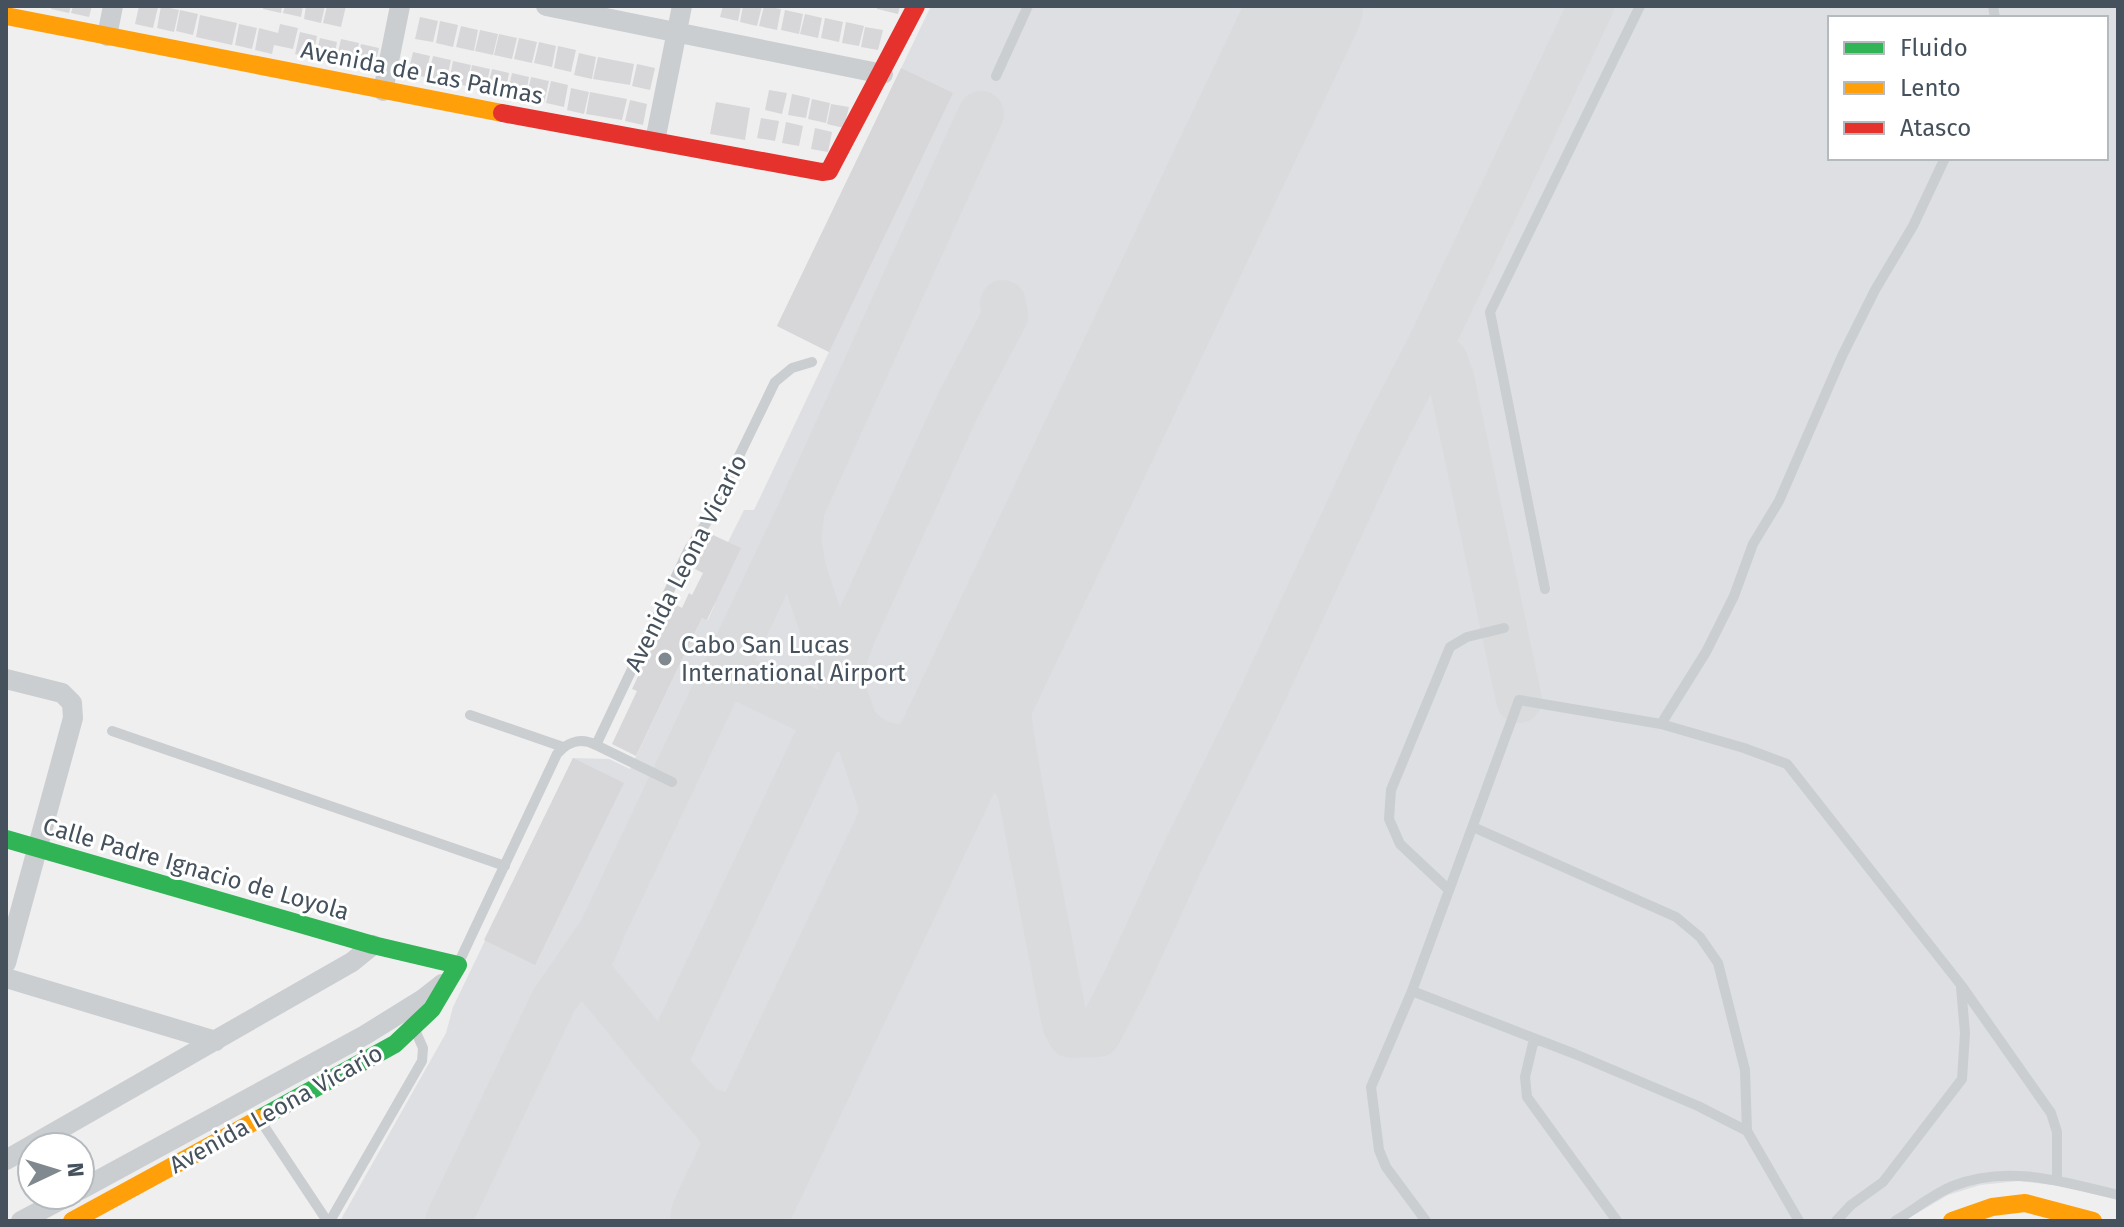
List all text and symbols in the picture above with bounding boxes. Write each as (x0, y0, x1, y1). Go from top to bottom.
legend (1828, 16, 2108, 160)
text: Fluido (1900, 34, 1968, 62)
street label: Avenida de Las Palmas (299, 36, 545, 110)
text: Lento (1900, 74, 1961, 102)
text: Atasco (1900, 114, 1971, 142)
street label: Avenida Leona Vicario (619, 450, 753, 676)
place label: Cabo San Lucas International Airport (681, 631, 906, 687)
marker: Cabo San Lucas International Airport (656, 650, 674, 668)
street label: Calle Padre Ignacio de Loyola (40, 812, 352, 926)
street label: Avenida Leona Vicario (164, 1039, 388, 1179)
north arrow (16, 1131, 96, 1211)
text: N (61, 1161, 89, 1178)

